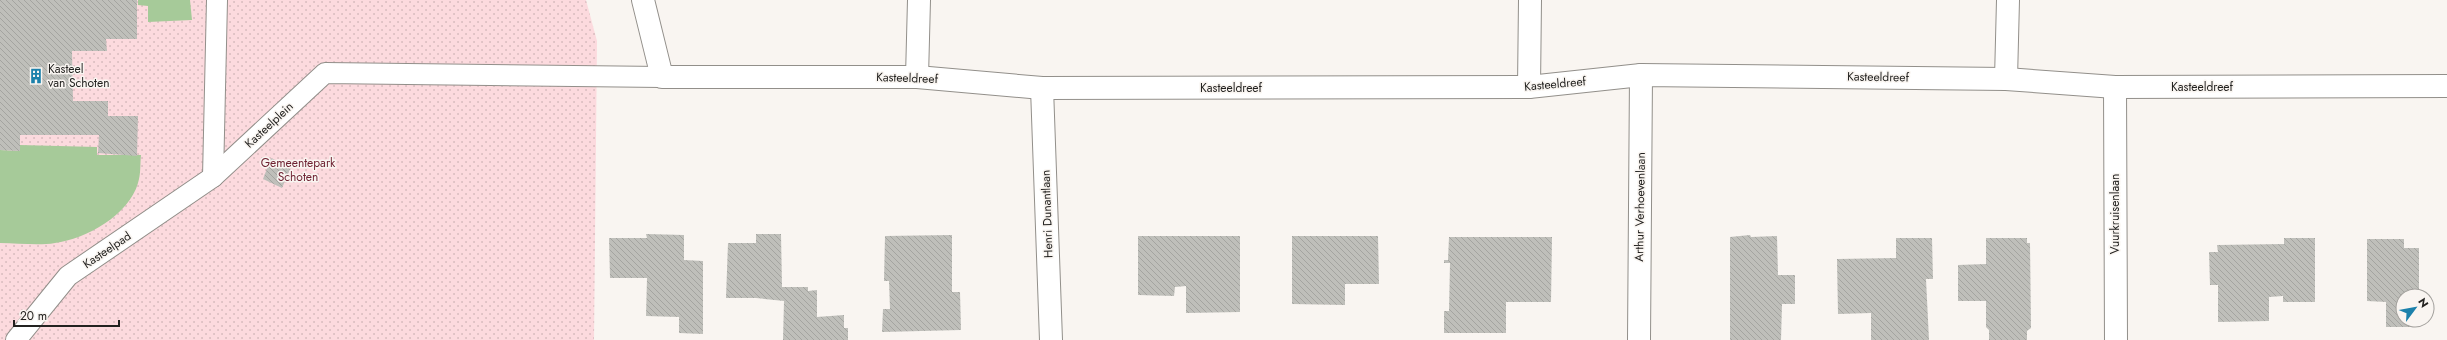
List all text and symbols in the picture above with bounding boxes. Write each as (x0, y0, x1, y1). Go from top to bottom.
place label: Kasteel van Schoten (48, 60, 109, 92)
building icon: Kasteel van Schoten (27, 67, 45, 85)
street label: Kasteeldreef (1847, 67, 1910, 87)
street label: Kasteeldreef (876, 68, 939, 88)
street label: Kasteeldreef (1523, 72, 1587, 96)
street label: Kasteeldreef (2171, 78, 2234, 96)
street label: Kasteeldreef (1200, 79, 1263, 97)
street label: Kasteelplein (241, 98, 297, 152)
street label: Arthur Verhoevenlaan (1630, 152, 1650, 262)
park label: Gemeentepark Schoten (261, 154, 336, 186)
street label: Henri Dunantlaan (1036, 170, 1058, 258)
street label: Vuurkruisenlaan (2106, 174, 2124, 254)
street label: Kasteelpad (79, 227, 135, 273)
north arrow (2395, 288, 2435, 328)
text: N (2414, 295, 2433, 311)
scale bar (14, 302, 119, 328)
text: 20 m (20, 307, 47, 325)

